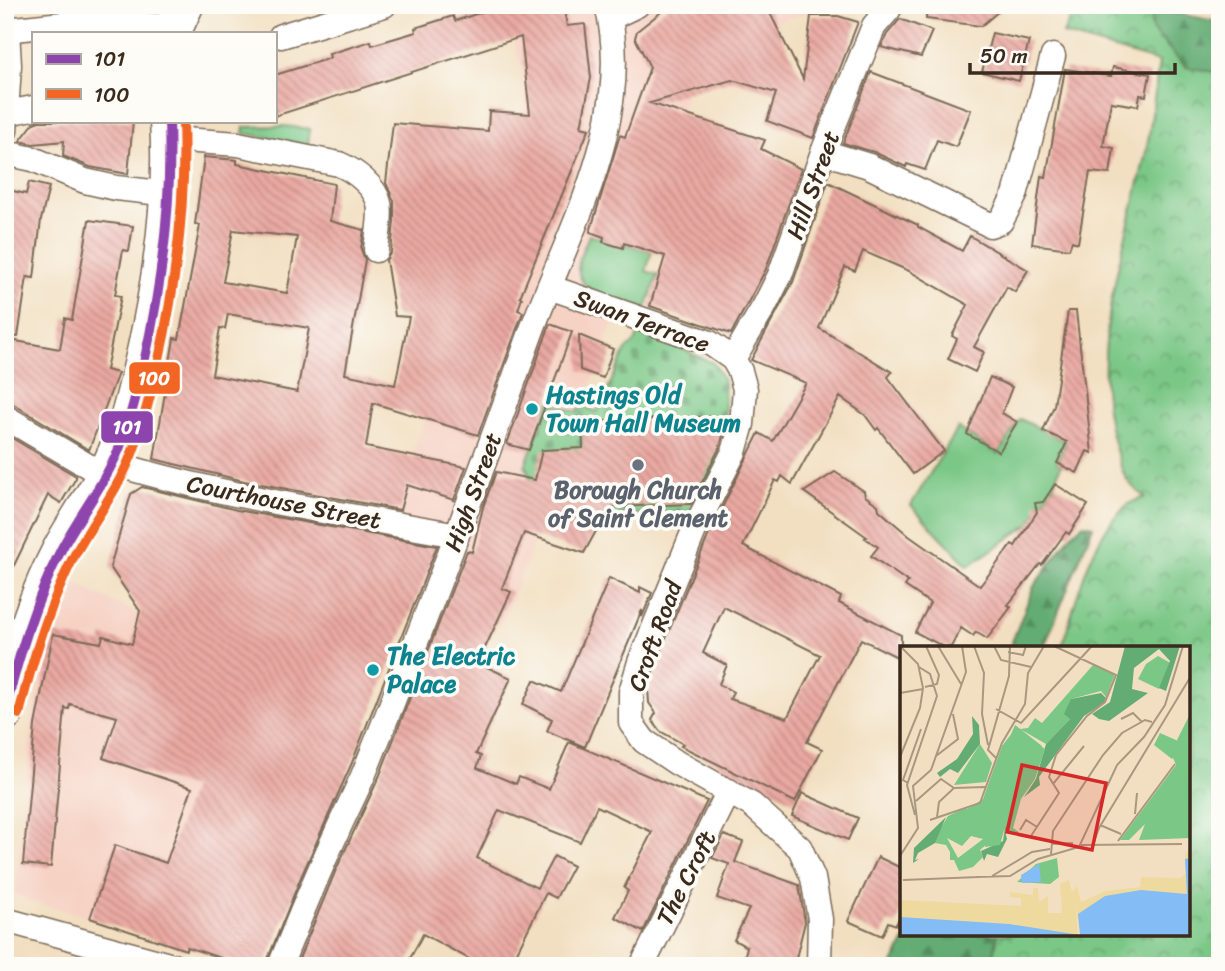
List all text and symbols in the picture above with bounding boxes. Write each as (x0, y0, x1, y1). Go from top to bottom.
legend (32, 32, 276, 122)
scale bar (970, 32, 1174, 76)
text: 50 m (980, 37, 1028, 75)
text: 101 (94, 40, 125, 78)
text: 100 (94, 76, 130, 114)
street label: Hill Street (774, 125, 852, 245)
street label: Swan Terrace (568, 277, 716, 365)
line badge: 100 (128, 361, 181, 395)
text: 100 (138, 362, 170, 395)
place label: Hastings Old Town Hall Museum (546, 374, 741, 444)
marker: Hastings Old Town Hall Museum (524, 401, 540, 417)
line badge: 101 (100, 410, 154, 444)
text: 101 (113, 411, 141, 444)
street label: High Street (432, 426, 514, 558)
marker: Borough Church of Saint Clement (630, 457, 646, 473)
street label: Courthouse Street (183, 463, 385, 541)
place label: Borough Church of Saint Clement (548, 469, 729, 539)
street label: Croft Road (616, 573, 695, 697)
place label: The Electric Palace (387, 635, 516, 705)
inset map (900, 646, 1190, 936)
marker: The Electric Palace (365, 662, 381, 678)
street label: The Croft (644, 822, 728, 933)

